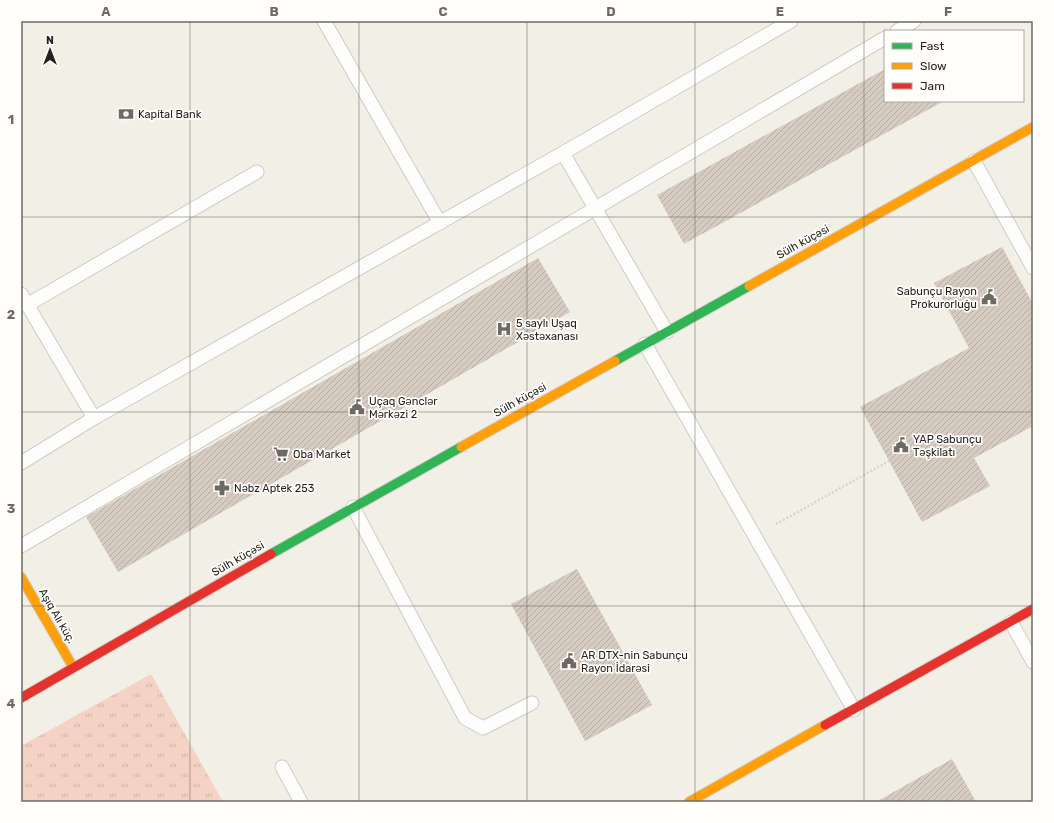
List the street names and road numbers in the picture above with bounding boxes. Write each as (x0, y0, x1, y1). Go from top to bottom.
street label: Sülh küçəsi (774, 222, 832, 262)
street label: Sülh küçəsi (491, 380, 549, 420)
street label: Sülh küçəsi (210, 539, 266, 579)
street label: Aşıq Alı küç. (36, 586, 78, 646)

